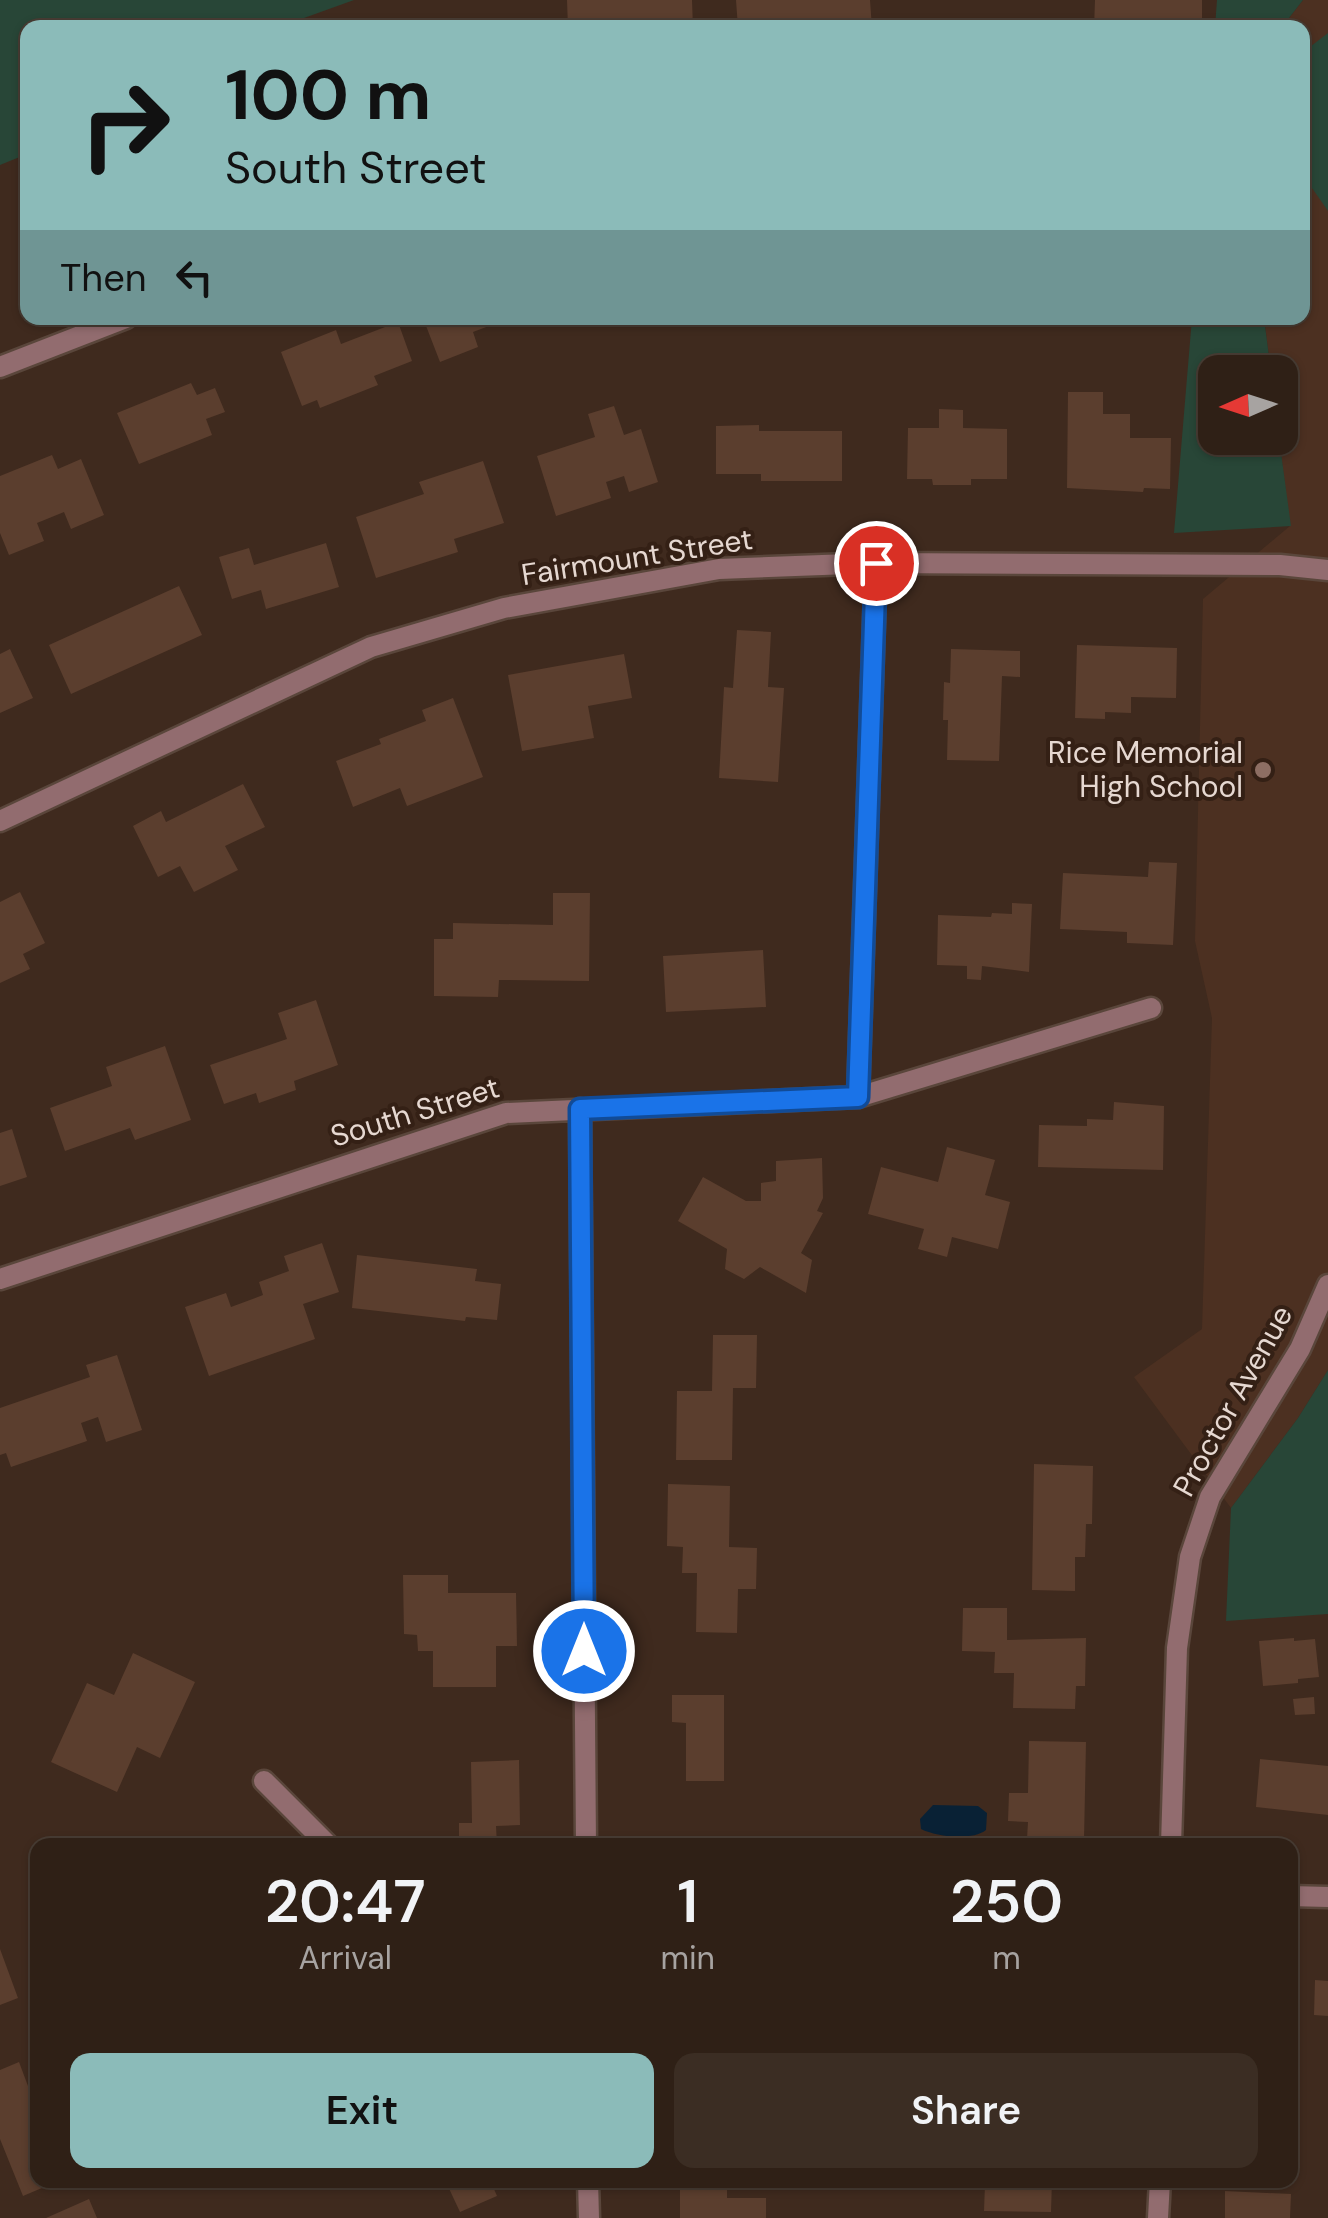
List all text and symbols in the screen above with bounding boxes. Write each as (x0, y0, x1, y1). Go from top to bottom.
text: 100 m (225, 50, 431, 141)
icon: right (60, 60, 190, 190)
text: South Street (225, 138, 487, 197)
icon: left (167, 250, 222, 305)
text: Then (60, 253, 147, 303)
north arrow (1198, 355, 1298, 455)
map controls (1198, 355, 1298, 455)
street label: Fairmount Street (519, 519, 755, 594)
pin (834, 521, 919, 606)
icon: arrive (849, 536, 904, 591)
place label: Rice Memorial High School (1048, 733, 1243, 806)
marker: Rice Memorial High School (1252, 759, 1274, 781)
street label: South Street (326, 1067, 504, 1156)
street label: Proctor Avenue (1164, 1298, 1301, 1503)
position arrow (532, 1599, 636, 1703)
text: 20:47 (265, 1862, 426, 1941)
text: 1 (677, 1862, 698, 1941)
text: 250 (950, 1862, 1063, 1941)
text: Arrival (299, 1937, 392, 1979)
text: min (660, 1937, 715, 1979)
text: m (992, 1937, 1021, 1979)
button: Exit (70, 2053, 654, 2168)
button: Share (674, 2053, 1258, 2168)

